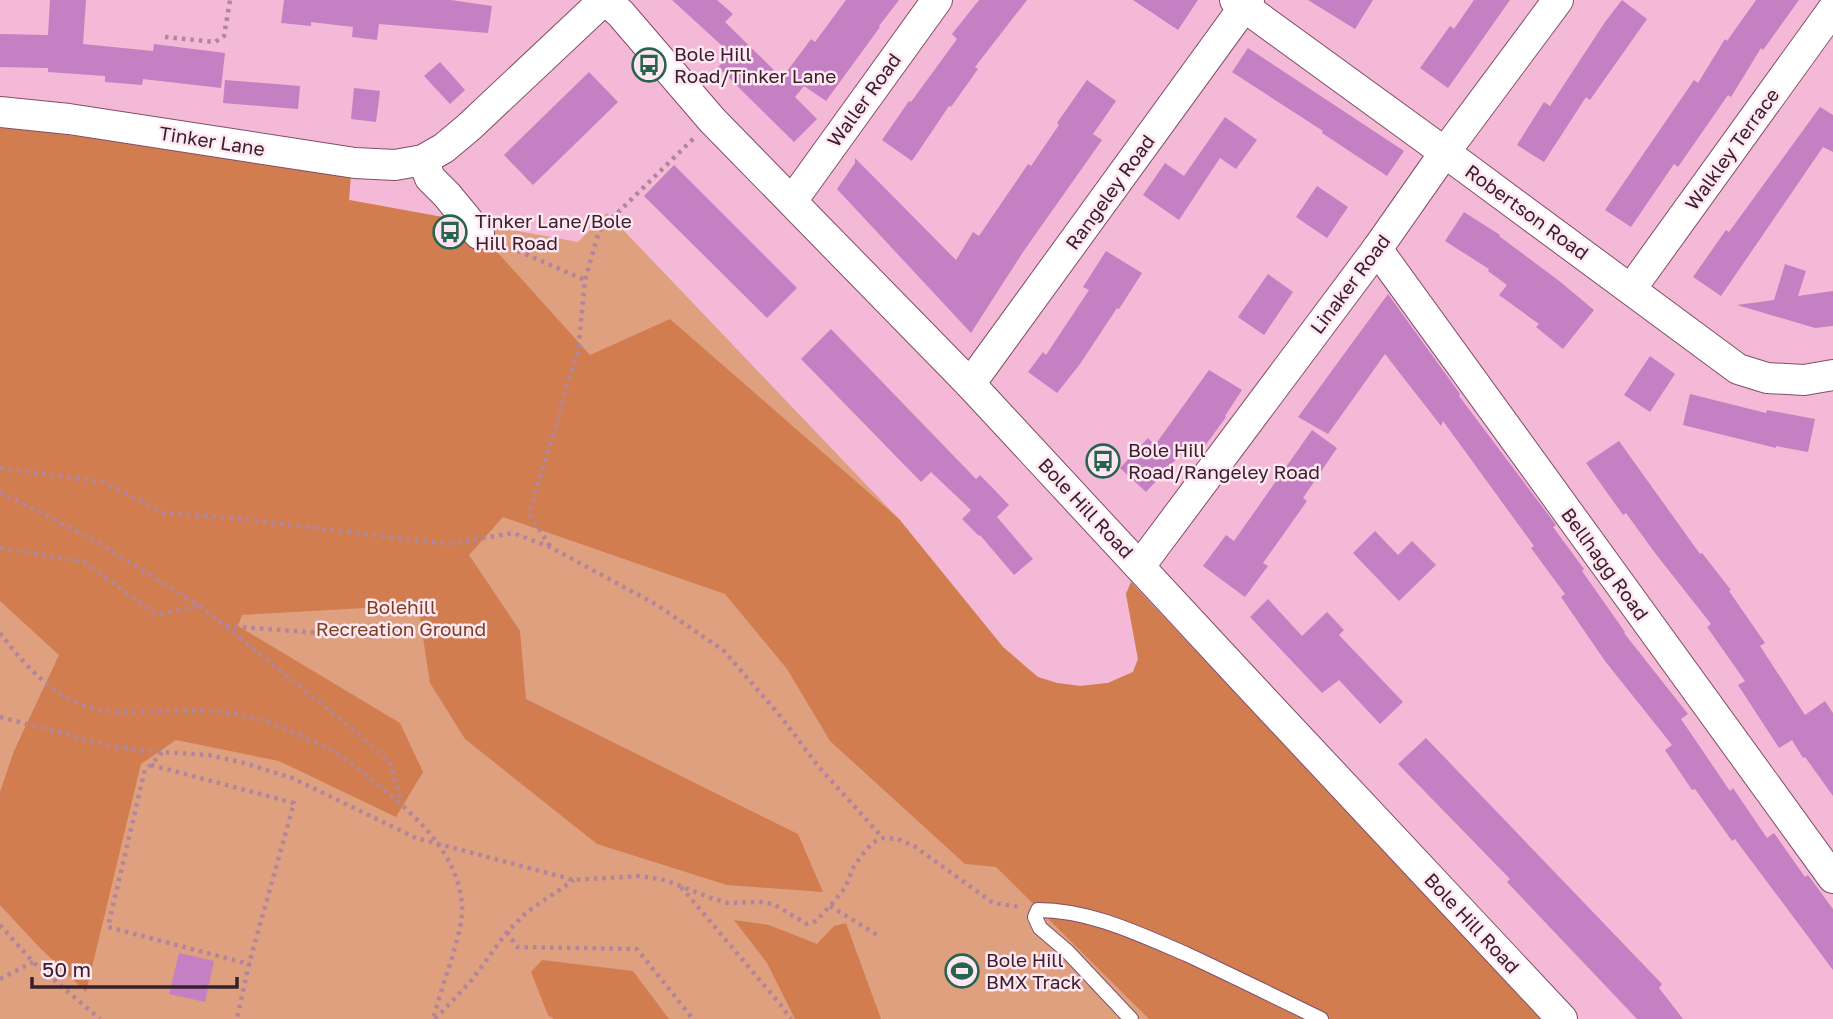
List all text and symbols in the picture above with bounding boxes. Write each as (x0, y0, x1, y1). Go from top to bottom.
place label: Bole Hill Road/Tinker Lane (674, 42, 836, 87)
bus stop icon: Bole Hill Road/Tinker Lane (630, 46, 668, 84)
street label: Waller Road (822, 48, 905, 151)
street label: Walkley Terrace (1680, 83, 1783, 214)
street label: Tinker Lane (158, 121, 267, 160)
street label: Rangeley Road (1060, 130, 1159, 254)
street label: Robertson Road (1461, 159, 1593, 264)
place label: Tinker Lane/Bole Hill Road (475, 209, 632, 254)
bus stop icon: Tinker Lane/Bole Hill Road (431, 213, 469, 251)
street label: Linaker Road (1305, 229, 1394, 338)
place label: Bole Hill Road/Rangeley Road (1128, 438, 1320, 483)
bus stop icon: Bole Hill Road/Rangeley Road (1084, 442, 1122, 480)
street label: Bole Hill Road (1034, 453, 1139, 563)
street label: Bellhagg Road (1557, 503, 1654, 624)
park label: Bolehill Recreation Ground (316, 595, 486, 640)
street label: Bole Hill Road (1420, 868, 1525, 978)
scale bar (32, 946, 236, 990)
place label: Bole Hill BMX Track (986, 948, 1082, 993)
sports icon: Bole Hill BMX Track (943, 952, 981, 990)
text: 50 m (42, 956, 91, 982)

